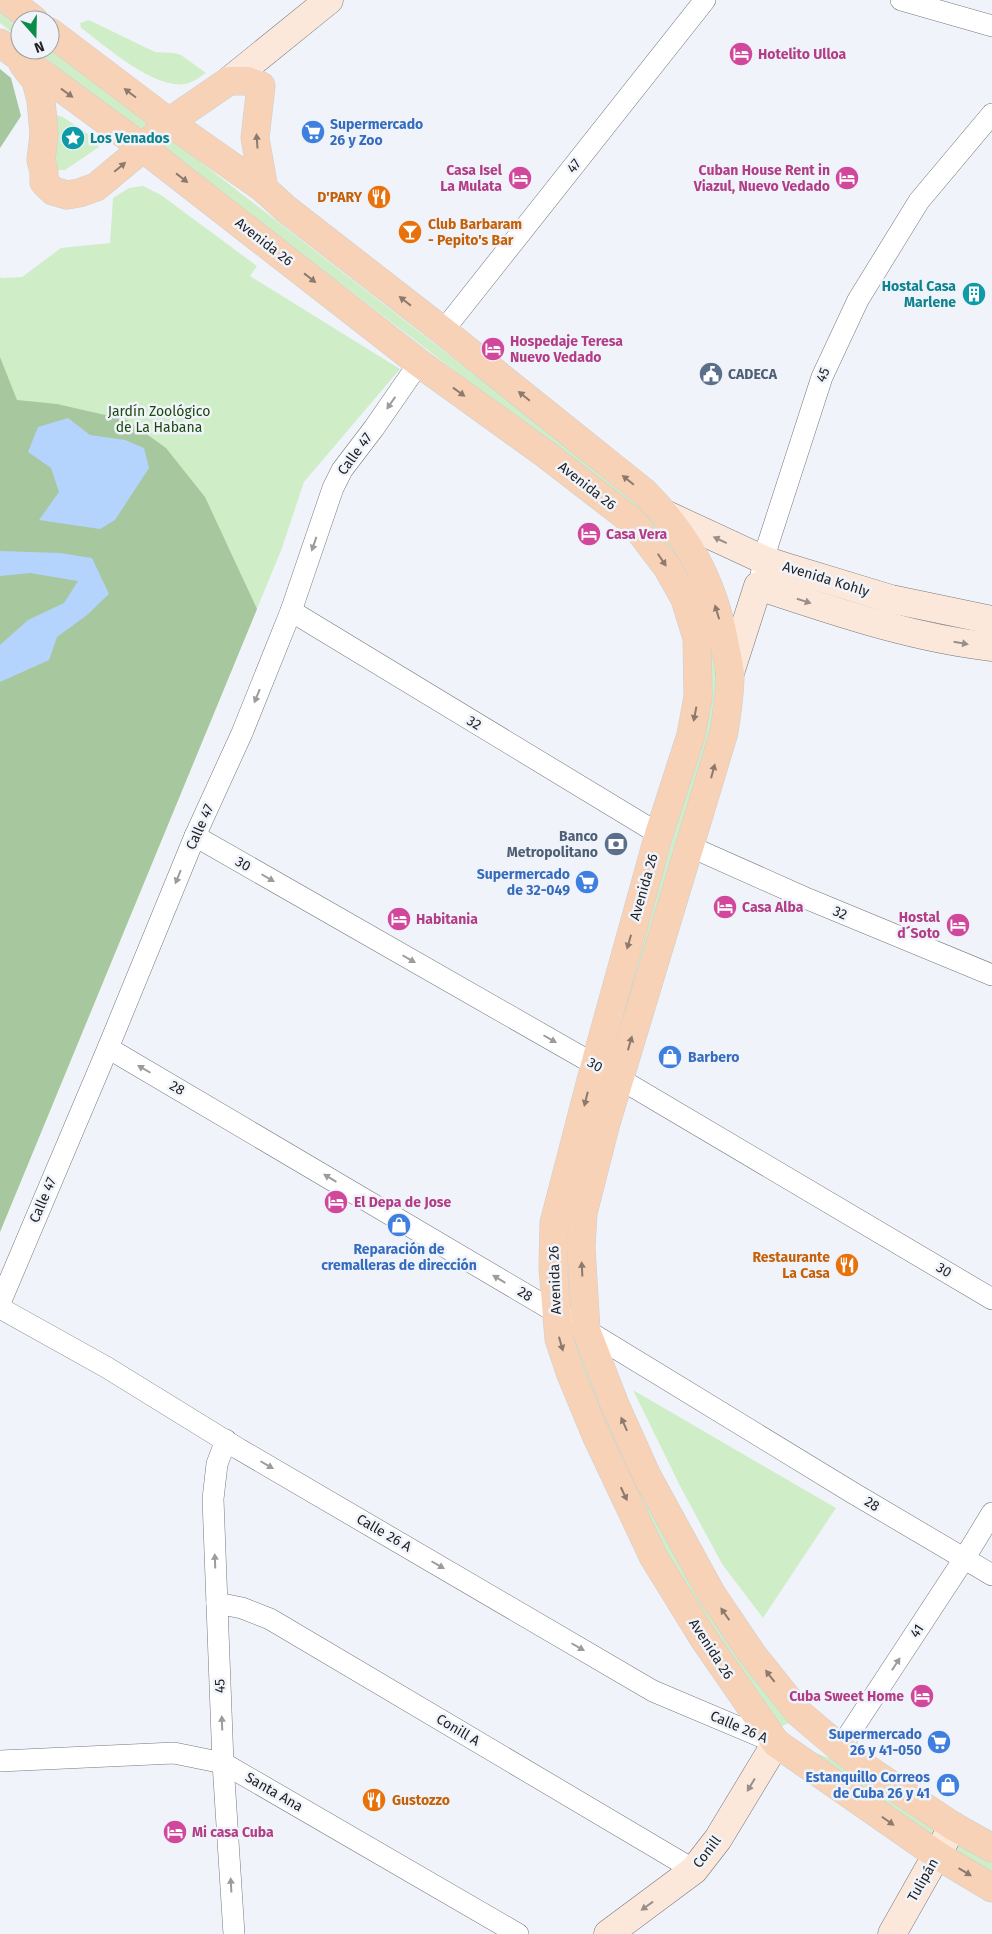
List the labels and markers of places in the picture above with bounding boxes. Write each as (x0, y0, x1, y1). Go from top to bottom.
hotel icon: Hotelito Ulloa (728, 41, 754, 67)
place label: Hotelito Ulloa (758, 46, 847, 63)
place label: Supermercado 26 y Zoo (330, 116, 423, 149)
supermarket icon: Supermercado 26 y Zoo (300, 119, 326, 145)
place icon: Los Venados (60, 125, 86, 151)
place label: Los Venados (90, 130, 170, 147)
place label: Casa Isel La Mulata (440, 162, 503, 195)
place label: Cuban House Rent in Viazul, Nuevo Vedado (693, 162, 830, 195)
hotel icon: Casa Isel La Mulata (507, 165, 533, 191)
hotel icon: Cuban House Rent in Viazul, Nuevo Vedado (834, 165, 860, 191)
restaurant icon: D'PARY (366, 184, 392, 210)
place label: D'PARY (317, 189, 363, 206)
place label: Club Barbaram - Pepito's Bar (428, 216, 522, 249)
bar icon: Club Barbaram - Pepito's Bar (397, 219, 423, 245)
place label: Hostal Casa Marlene (882, 278, 956, 311)
building icon: Hostal Casa Marlene (961, 281, 987, 307)
place label: Hospedaje Teresa Nuevo Vedado (510, 333, 623, 366)
hotel icon: Hospedaje Teresa Nuevo Vedado (480, 336, 506, 362)
public building icon: CADECA (698, 361, 724, 387)
place label: CADECA (728, 366, 778, 383)
hotel icon: Casa Vera (576, 521, 602, 547)
place label: Casa Vera (606, 526, 668, 543)
place label: Banco Metropolitano (507, 828, 598, 861)
bank icon: Banco Metropolitano (603, 831, 629, 857)
place label: Supermercado de 32-049 (477, 866, 570, 899)
supermarket icon: Supermercado de 32-049 (574, 869, 600, 895)
hotel icon: Casa Alba (712, 894, 738, 920)
place label: Casa Alba (742, 899, 804, 916)
hotel icon: Habitania (386, 906, 412, 932)
place label: Hostal d´Soto (897, 909, 941, 942)
place label: Habitania (416, 911, 478, 928)
hotel icon: Hostal d´Soto (945, 912, 971, 938)
shop icon: Barbero (657, 1044, 683, 1070)
place label: Barbero (688, 1049, 739, 1066)
hotel icon: El Depa de Jose (323, 1189, 349, 1215)
place label: El Depa de Jose (354, 1194, 452, 1211)
shop icon: Reparación de cremalleras de dirección (386, 1212, 412, 1238)
place label: Reparación de cremalleras de dirección (321, 1241, 477, 1274)
place label: Restaurante La Casa (752, 1249, 830, 1282)
restaurant icon: Restaurante La Casa (834, 1252, 860, 1278)
hotel icon: Cuba Sweet Home (909, 1683, 935, 1709)
place label: Cuba Sweet Home (789, 1688, 904, 1705)
place label: Supermercado 26 y 41-050 (829, 1726, 922, 1759)
supermarket icon: Supermercado 26 y 41-050 (926, 1729, 952, 1755)
place label: Estanquillo Correos de Cuba 26 y 41 (805, 1769, 930, 1802)
shop icon: Estanquillo Correos de Cuba 26 y 41 (935, 1772, 961, 1798)
restaurant icon: Gustozzo (361, 1787, 387, 1813)
place label: Gustozzo (392, 1792, 450, 1809)
hotel icon: Mi casa Cuba (162, 1819, 188, 1845)
place label: Mi casa Cuba (192, 1824, 274, 1841)

